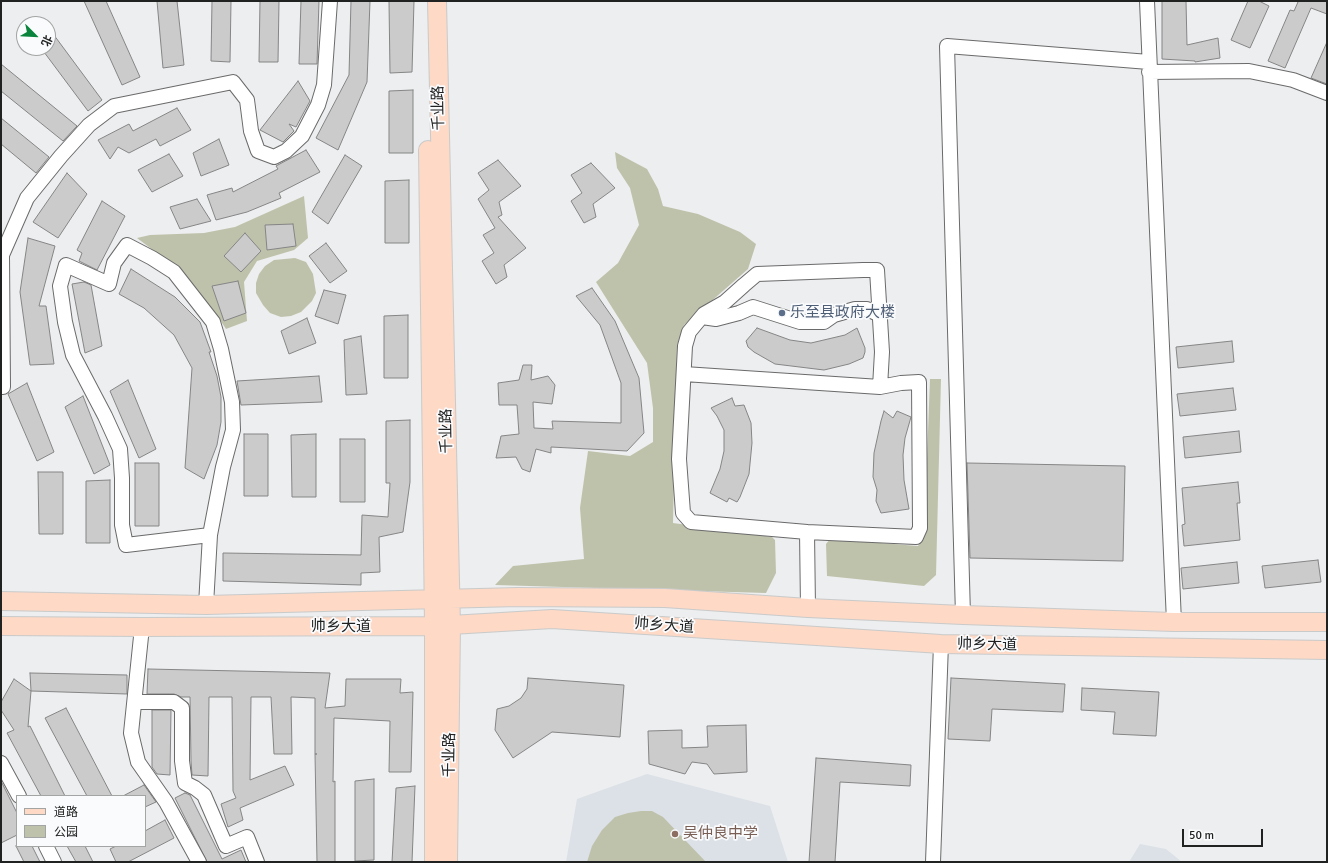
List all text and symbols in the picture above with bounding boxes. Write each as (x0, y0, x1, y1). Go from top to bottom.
north arrow (16, 16, 56, 56)
text: 北 (38, 33, 55, 48)
street label: 千业路 (430, 85, 448, 131)
place label: 乐至县政府大楼 (790, 304, 895, 322)
marker: 乐至县政府大楼 (777, 308, 787, 318)
street label: 千业路 (438, 408, 456, 454)
street label: 帅乡大道 (633, 615, 695, 637)
street label: 帅乡大道 (311, 618, 371, 636)
street label: 帅乡大道 (957, 635, 1017, 655)
street label: 千业路 (441, 732, 459, 778)
legend (16, 795, 146, 847)
text: 道路 (54, 805, 78, 820)
scale bar (1184, 821, 1265, 847)
text: 公园 (54, 825, 78, 840)
place label: 吴仲良中学 (683, 825, 758, 843)
text: 50 m (1189, 828, 1214, 843)
marker: 吴仲良中学 (670, 829, 680, 839)

